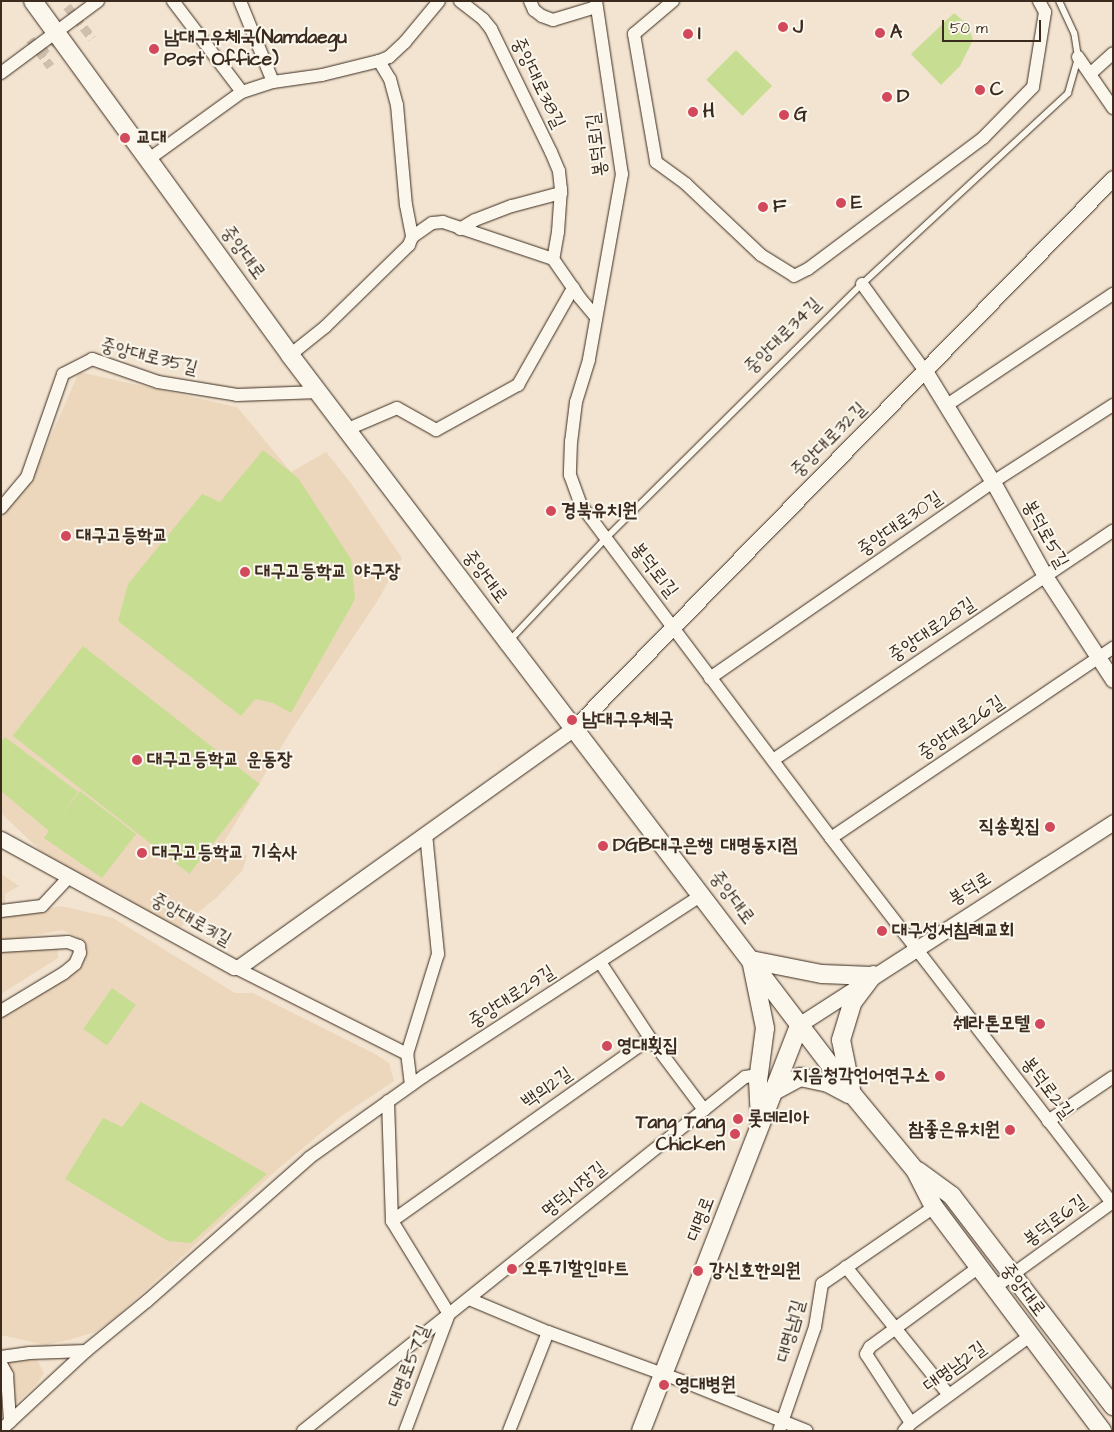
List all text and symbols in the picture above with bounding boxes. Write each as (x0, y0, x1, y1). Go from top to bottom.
scale bar (944, 10, 1043, 42)
place label: J (793, 16, 803, 38)
text: 50 m (950, 18, 988, 39)
marker: J (777, 21, 789, 33)
place label: A (890, 22, 902, 44)
place label: I (698, 23, 701, 45)
place label: 남대구우체국(Namdaegu Post Office) (164, 27, 347, 71)
marker: A (874, 27, 886, 39)
marker: I (682, 28, 694, 40)
street label: 중앙대로38길 (506, 34, 570, 132)
marker: 남대구우체국(Namdaegu Post Office) (148, 43, 160, 55)
place label: C (990, 79, 1003, 101)
marker: C (974, 84, 986, 96)
place label: D (897, 86, 909, 108)
marker: D (881, 91, 893, 103)
place label: H (703, 101, 715, 123)
place label: G (794, 104, 807, 126)
marker: H (687, 106, 699, 118)
marker: G (778, 109, 790, 121)
street label: 봉덕로1길 (582, 112, 612, 178)
place label: 교대 (136, 127, 167, 149)
marker: 교대 (118, 131, 132, 145)
place label: E (851, 192, 862, 214)
place label: F (773, 196, 786, 218)
marker: E (835, 197, 847, 209)
marker: F (757, 201, 769, 213)
street label: 중앙대로 (216, 222, 270, 284)
street label: 중앙대로34길 (740, 293, 826, 379)
street label: 중앙대로35길 (98, 334, 200, 380)
street label: 중앙대로32길 (787, 398, 871, 482)
street label: 중앙대로30길 (853, 487, 947, 561)
street label: 봉덕로5길 (1017, 496, 1073, 572)
place label: 경북유치원 (561, 500, 637, 522)
marker: 경북유치원 (545, 505, 557, 517)
place label: 대구고등학교 (76, 525, 168, 547)
marker: 대구고등학교 (60, 530, 72, 542)
street label: 봉덕로1길 (625, 538, 683, 602)
street label: 중앙대로 (457, 546, 513, 608)
place label: 대구고등학교 야구장 (255, 561, 400, 583)
marker: 대구고등학교 야구장 (239, 566, 251, 578)
street label: 중앙대로28길 (884, 593, 980, 667)
street label: 중앙대로26길 (913, 691, 1009, 765)
place label: 남대구우체국 (582, 709, 674, 731)
marker: 남대구우체국 (566, 714, 578, 726)
place label: 대구고등학교 운동장 (147, 749, 292, 771)
marker: 대구고등학교 운동장 (131, 754, 143, 766)
place label: 직송횟집 (979, 816, 1040, 838)
marker: 직송횟집 (1044, 821, 1056, 833)
place label: DGB대구은행 대명동지점 (613, 835, 797, 857)
marker: DGB대구은행 대명동지점 (597, 840, 609, 852)
place label: 대구고등학교 기숙사 (152, 842, 297, 864)
marker: 대구고등학교 기숙사 (136, 847, 148, 859)
street label: 중앙대로 (704, 867, 760, 929)
street label: 봉덕로 (945, 867, 995, 911)
street label: 중앙대로31길 (147, 889, 235, 951)
place label: 대구성서침례교회 (892, 920, 1014, 942)
marker: 대구성서침례교회 (876, 925, 888, 937)
street label: 중앙대로29길 (465, 961, 559, 1033)
place label: 쉐라톤모텔 (954, 1013, 1030, 1035)
marker: 쉐라톤모텔 (1034, 1018, 1046, 1030)
place label: 영대횟집 (617, 1035, 678, 1057)
marker: 영대횟집 (601, 1040, 613, 1052)
street label: 봉덕로2길 (1016, 1052, 1078, 1124)
street label: 백의2길 (517, 1062, 577, 1114)
place label: 지음청각언어연구소 (792, 1065, 930, 1087)
marker: 지음청각언어연구소 (934, 1070, 946, 1082)
place label: 롯데리아 (748, 1108, 809, 1130)
place label: Tang Tang Chicken (636, 1112, 725, 1156)
marker: 롯데리아 (732, 1113, 744, 1125)
place label: 참좋은유치원 (908, 1119, 1000, 1141)
marker: 참좋은유치원 (1004, 1124, 1016, 1136)
marker: Tang Tang Chicken (729, 1128, 741, 1140)
street label: 명덕시장길 (537, 1157, 611, 1223)
street label: 봉덕로6길 (1019, 1190, 1091, 1252)
street label: 대명로 (682, 1194, 720, 1244)
place label: 오뚜기할인마트 (522, 1258, 629, 1280)
street label: 중앙대로 (995, 1259, 1051, 1321)
place label: 강신호한의원 (709, 1260, 801, 1282)
marker: 오뚜기할인마트 (506, 1263, 518, 1275)
marker: 강신호한의원 (691, 1264, 705, 1278)
street label: 대명남1길 (772, 1297, 810, 1365)
street label: 대명로57길 (383, 1322, 435, 1410)
street label: 대명남2길 (919, 1337, 991, 1397)
place label: 영대병원 (675, 1374, 736, 1396)
marker: 영대병원 (657, 1378, 671, 1392)

